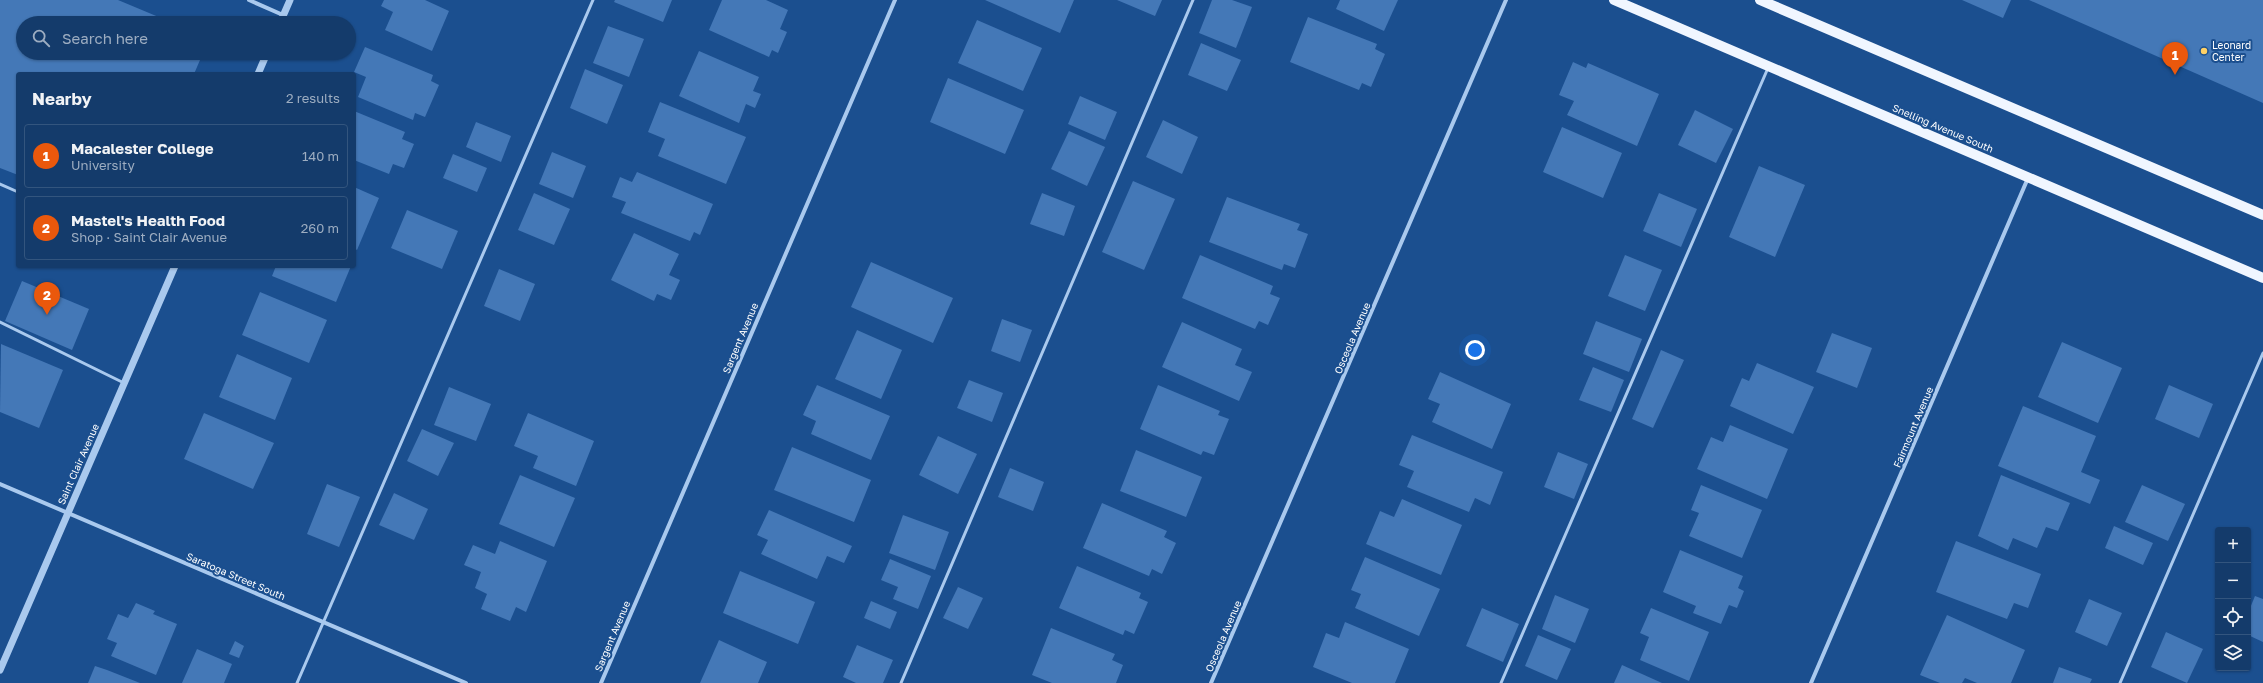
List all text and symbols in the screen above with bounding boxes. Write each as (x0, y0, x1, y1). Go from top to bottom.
search box (16, 16, 356, 60)
icon: search (30, 27, 52, 49)
text: Search here (62, 29, 148, 47)
place label: Leonard Center (2212, 39, 2251, 63)
pin: 1 (2162, 42, 2188, 75)
marker: Leonard Center (2199, 46, 2209, 56)
text: Nearby (32, 88, 92, 109)
text: 2 results (286, 90, 340, 106)
street label: Snelling Avenue South (1891, 101, 1995, 155)
text: Macalester College (71, 139, 214, 157)
text: 1 (43, 148, 49, 164)
text: 140 m (302, 148, 339, 164)
text: University (71, 157, 135, 173)
text: Mastel's Health Food (71, 211, 225, 229)
text: 2 (42, 220, 50, 236)
text: 260 m (301, 220, 339, 236)
text: Shop · Saint Clair Avenue (71, 229, 227, 245)
pin: 2 (34, 282, 60, 315)
street label: Osceola Avenue (1332, 300, 1373, 376)
street label: Sargent Avenue (720, 301, 760, 375)
your location (1465, 340, 1485, 360)
street label: Fairmount Avenue (1891, 385, 1936, 469)
street label: Saint Clair Avenue (55, 421, 101, 506)
map controls (2215, 527, 2251, 671)
button: + (2215, 527, 2251, 563)
street label: Saratoga Street South (185, 550, 287, 602)
button: − (2215, 563, 2251, 599)
street label: Osceola Avenue (1203, 598, 1244, 674)
street label: Sargent Avenue (592, 599, 632, 673)
button: locate (2215, 599, 2251, 635)
button: layers (2215, 635, 2251, 671)

